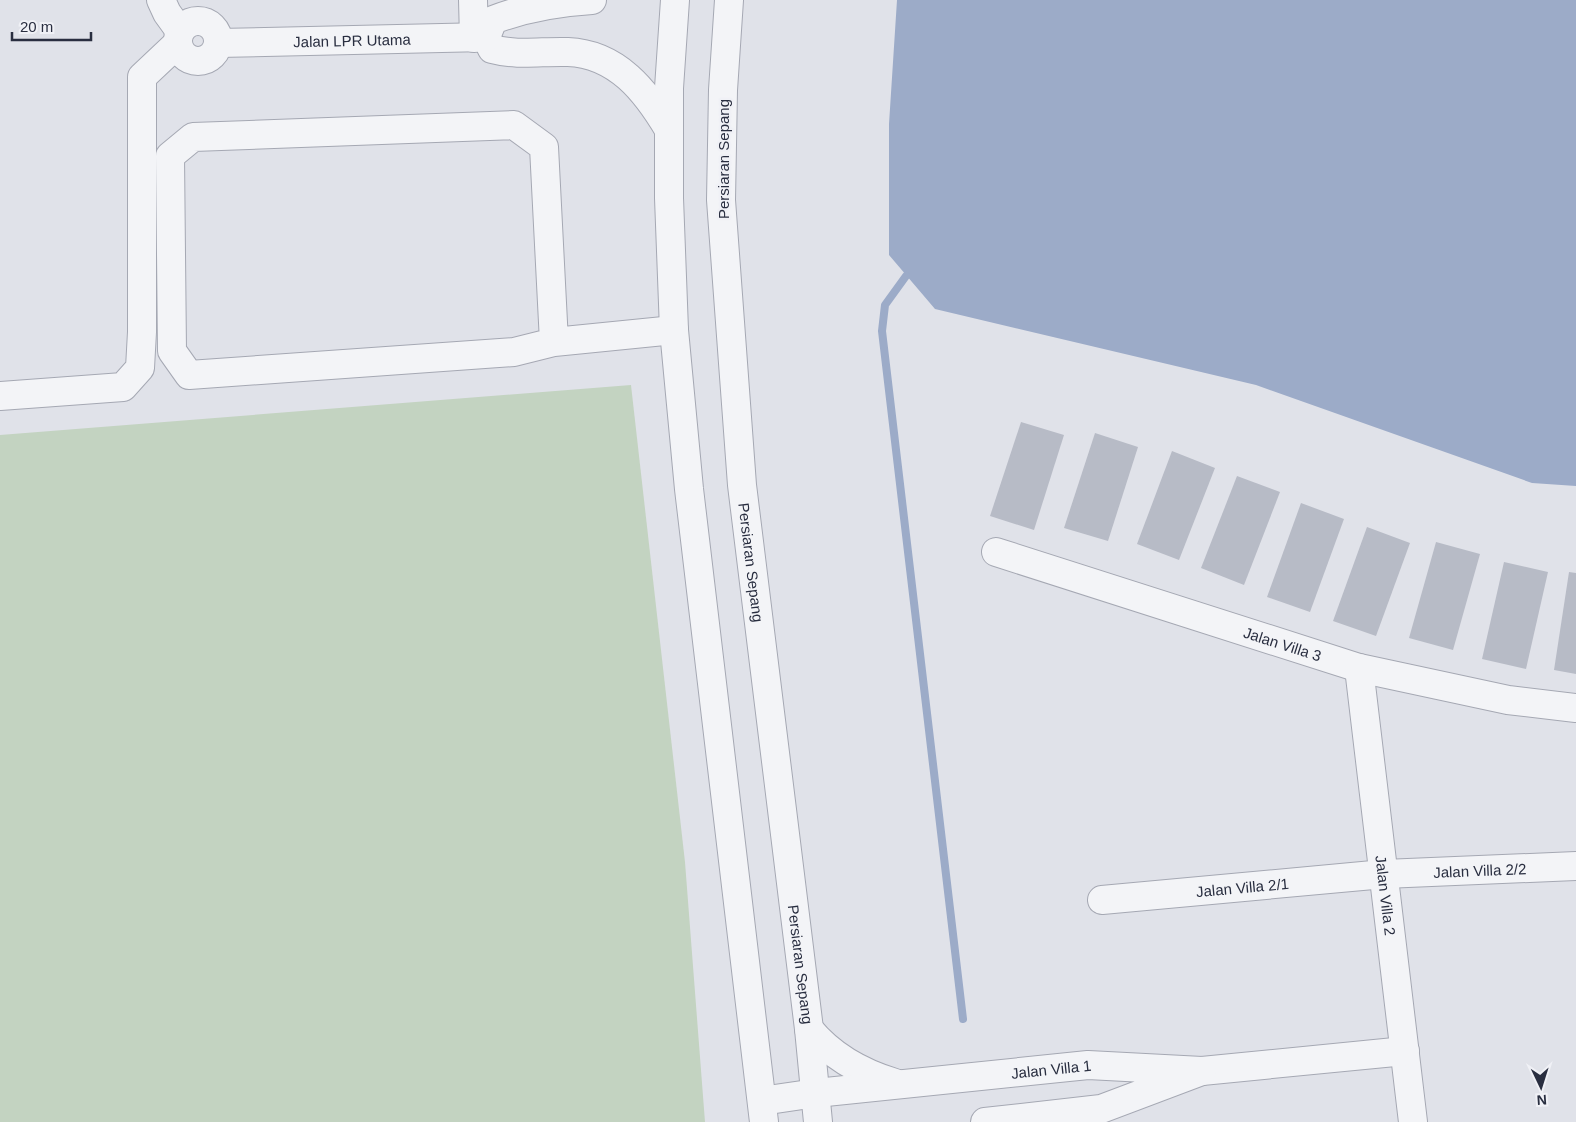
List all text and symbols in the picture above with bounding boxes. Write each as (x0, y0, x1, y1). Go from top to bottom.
scale bar (12, 10, 91, 42)
text: 20 m (20, 18, 53, 35)
street label: Jalan LPR Utama (293, 30, 412, 50)
street label: Persiaran Sepang (715, 99, 732, 219)
street label: Persiaran Sepang (736, 502, 767, 623)
street label: Jalan Villa 3 (1242, 623, 1324, 664)
street label: Jalan Villa 2 (1373, 854, 1399, 936)
street label: Jalan Villa 2/2 (1433, 860, 1527, 880)
street label: Jalan Villa 2/1 (1195, 874, 1290, 900)
street label: Persiaran Sepang (785, 904, 817, 1025)
street label: Jalan Villa 1 (1010, 1056, 1092, 1081)
north arrow (1516, 1062, 1566, 1112)
text: N (1536, 1092, 1548, 1108)

